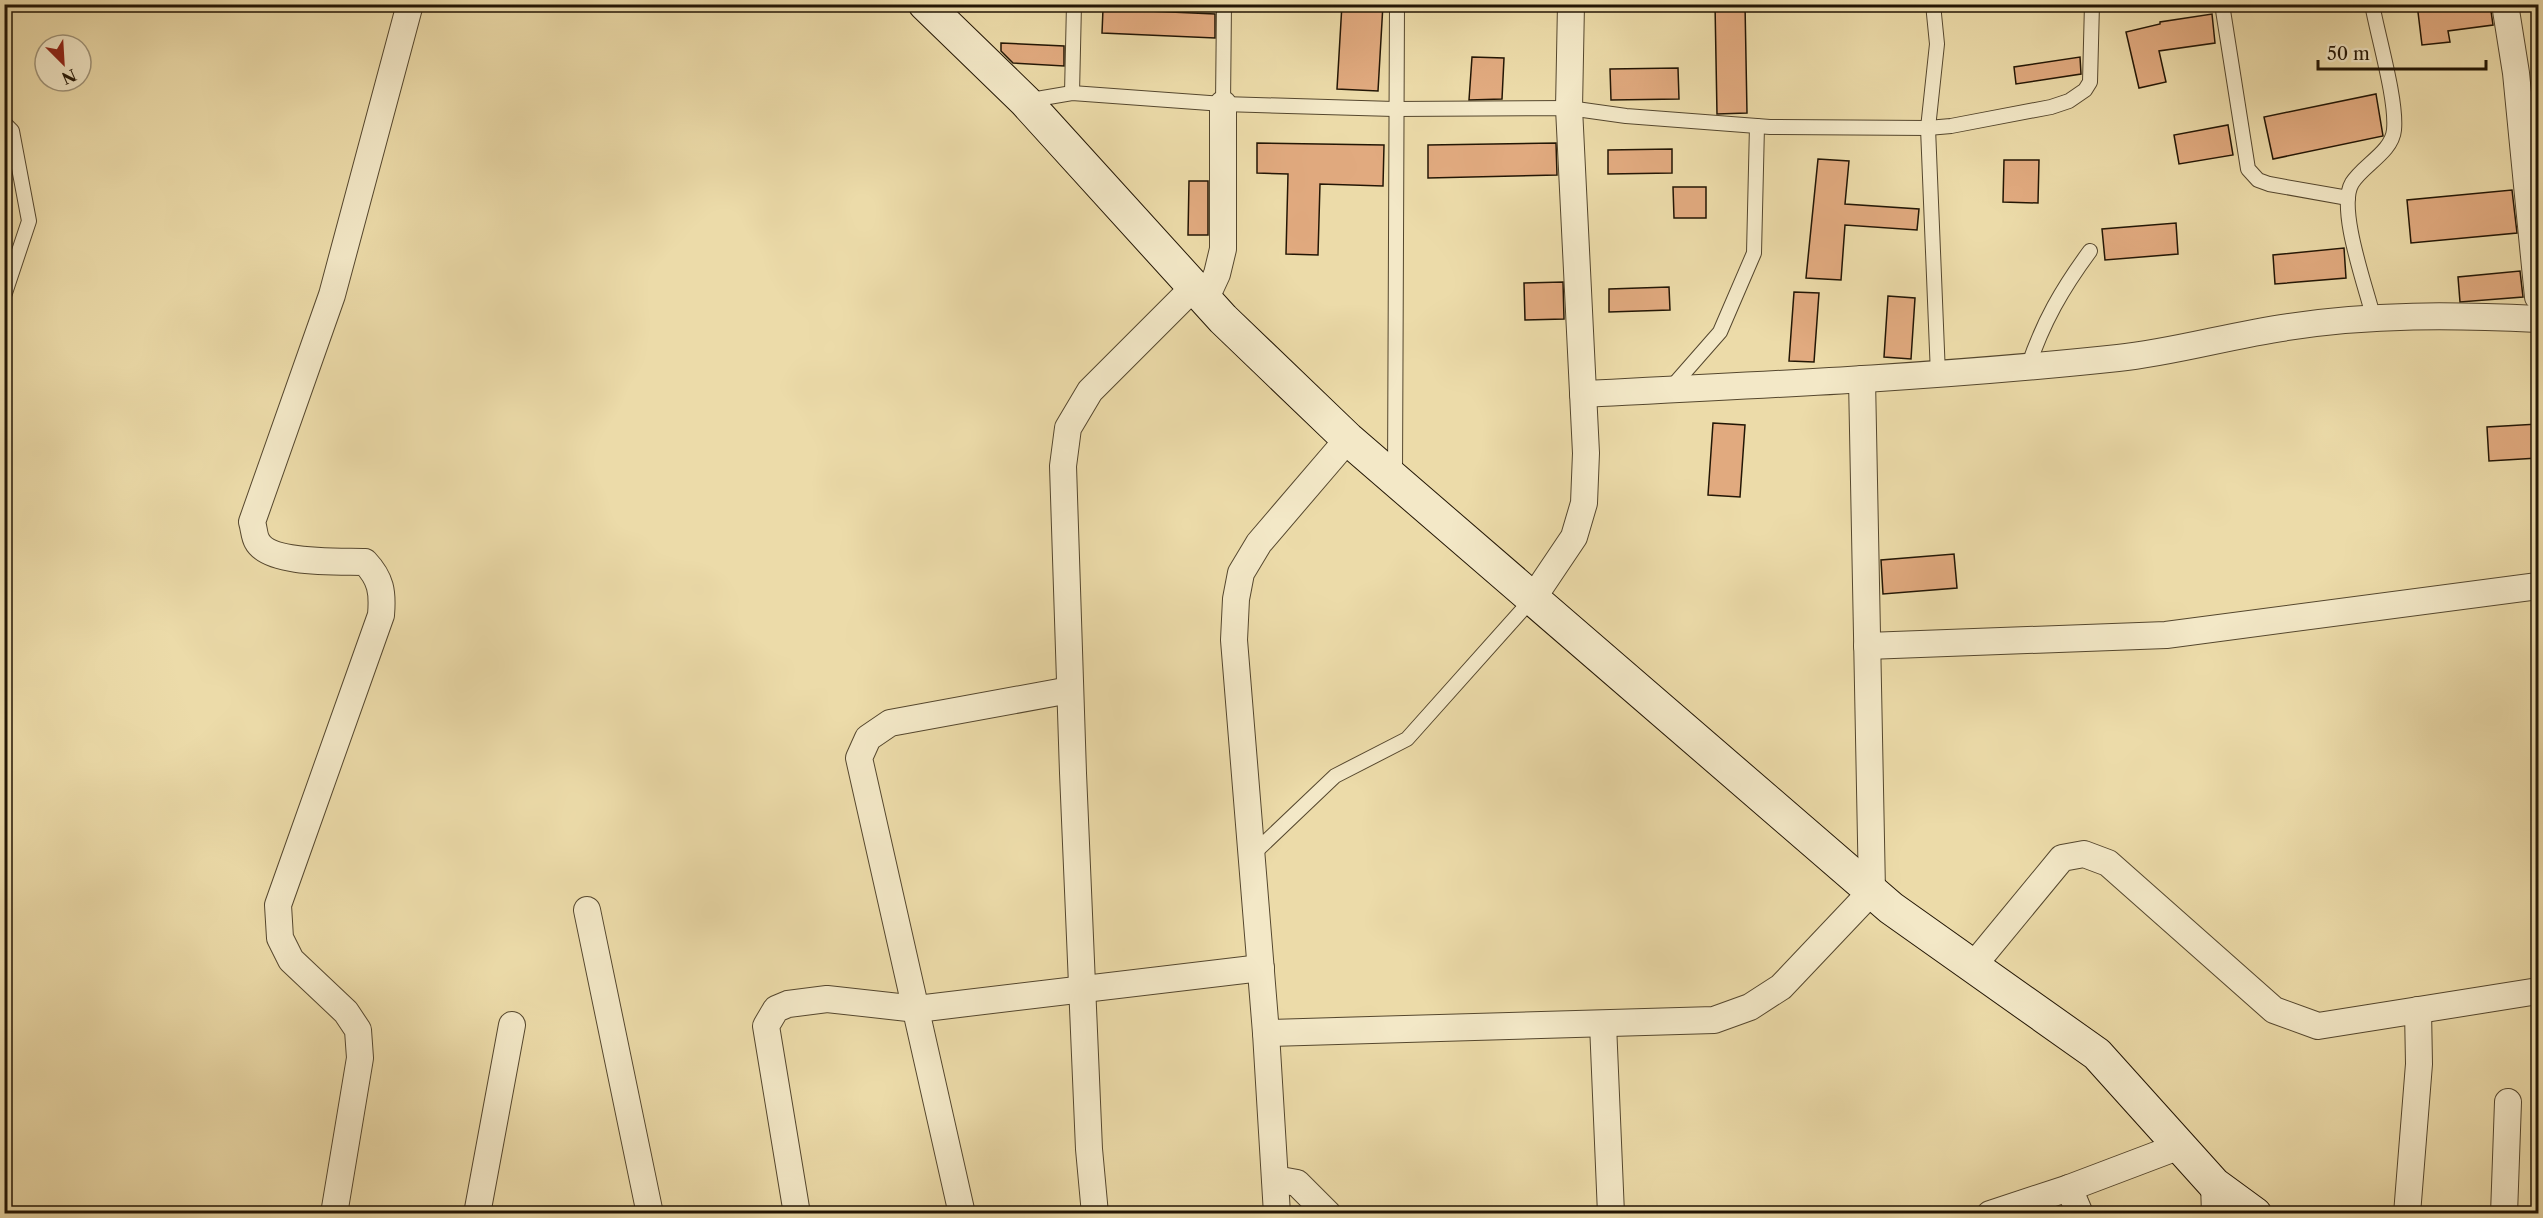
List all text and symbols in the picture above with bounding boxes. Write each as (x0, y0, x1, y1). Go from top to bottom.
north arrow (33, 33, 93, 93)
scale bar (2318, 33, 2486, 71)
text: 50 m (2327, 43, 2370, 65)
text: N (59, 65, 80, 89)

